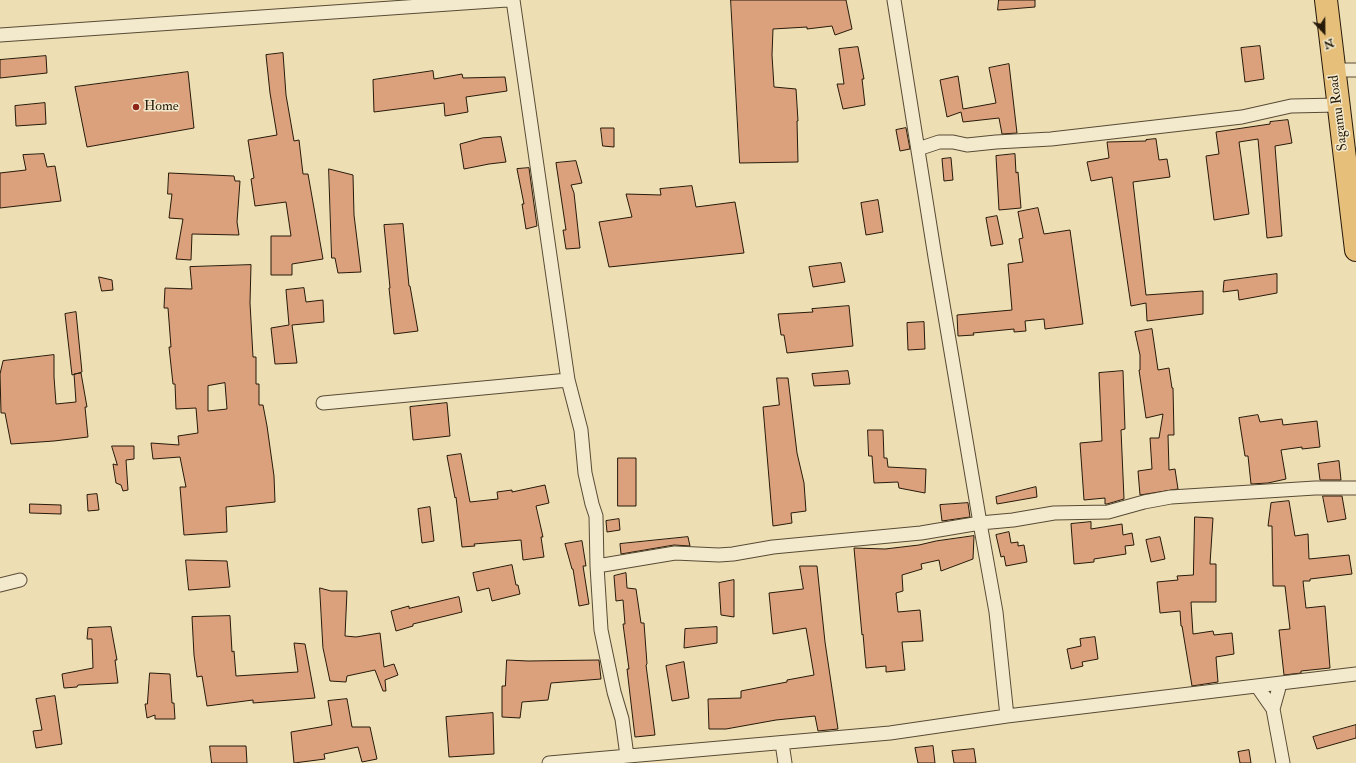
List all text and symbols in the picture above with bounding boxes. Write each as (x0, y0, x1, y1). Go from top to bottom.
north arrow (1304, 12, 1344, 52)
text: N (1322, 36, 1336, 51)
street label: Sagamu Road (1326, 74, 1352, 152)
place label: Home (144, 99, 179, 115)
marker: Home (131, 102, 141, 112)

